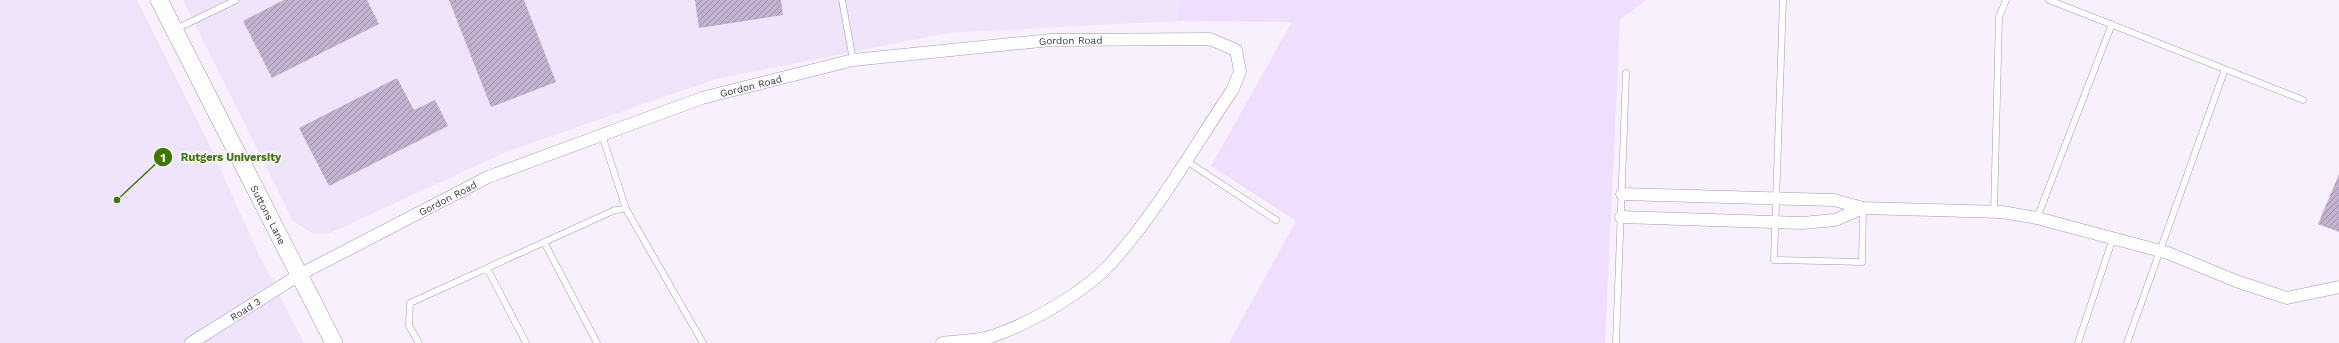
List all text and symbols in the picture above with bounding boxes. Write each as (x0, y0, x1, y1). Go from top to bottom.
street label: Gordon Road (1038, 34, 1102, 47)
street label: Gordon Road (719, 73, 783, 99)
callout: Rutgers University (153, 146, 289, 169)
text: 1 (160, 151, 166, 165)
text: Rutgers University (181, 151, 282, 164)
street label: Gordon Road (417, 178, 478, 217)
street label: Suttons Lane (249, 183, 288, 246)
street label: Road 3 (228, 295, 262, 323)

